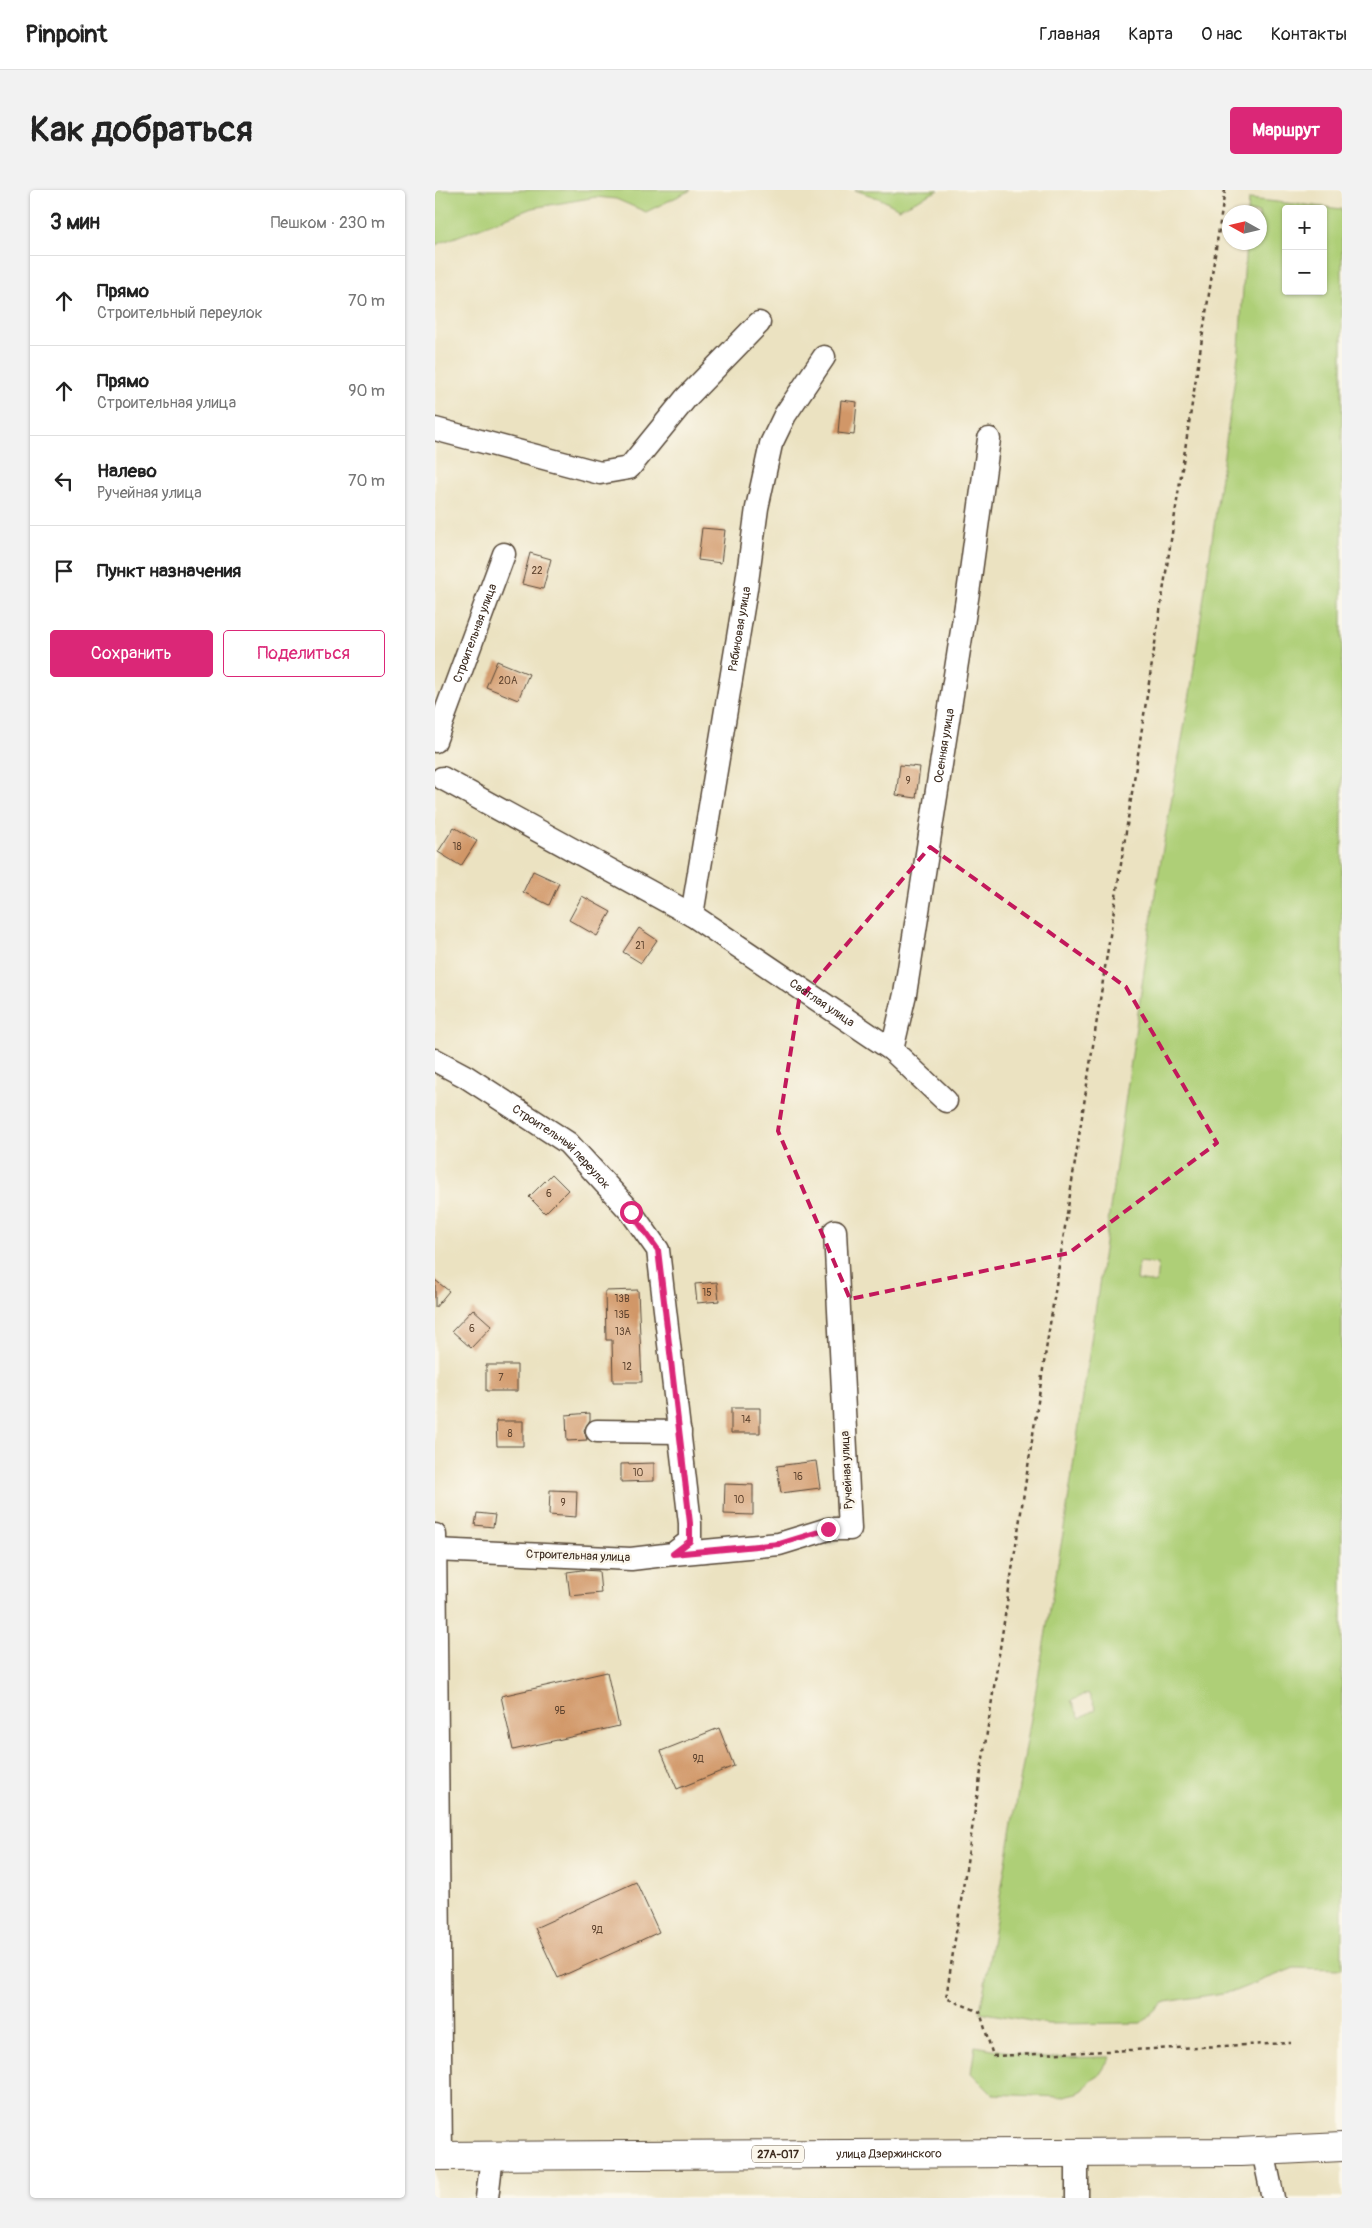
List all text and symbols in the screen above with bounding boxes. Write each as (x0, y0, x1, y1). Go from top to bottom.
text: Pinpoint (25, 20, 107, 49)
text: Главная (1039, 23, 1100, 46)
text: Карта (1128, 23, 1173, 46)
text: О нас (1201, 23, 1243, 46)
text: Контакты (1271, 23, 1347, 46)
button: Маршрут (1230, 107, 1342, 154)
text: Как добраться (30, 108, 253, 152)
north arrow (1222, 205, 1267, 250)
map controls (1282, 205, 1327, 295)
button: + (1282, 205, 1327, 250)
text: 3 мин (50, 209, 100, 236)
text: Пешком · 230 m (271, 213, 385, 233)
button: − (1282, 250, 1327, 295)
text: Прямо (97, 279, 149, 303)
icon: ahead (50, 287, 78, 315)
text: 70 m (348, 291, 385, 311)
text: Строительный переулок (97, 303, 263, 323)
text: Прямо (97, 369, 149, 393)
icon: ahead (50, 377, 78, 405)
text: 90 m (348, 381, 385, 401)
text: Строительная улица (97, 393, 236, 413)
text: Налево (97, 459, 157, 483)
icon: left (50, 467, 78, 495)
text: 70 m (348, 471, 385, 491)
text: Ручейная улица (97, 483, 202, 503)
icon: arrive (50, 557, 78, 585)
text: Пункт назначения (97, 559, 241, 583)
house number: 22 (531, 565, 543, 577)
street label: Строительная улица (450, 581, 500, 685)
street label: Рябиновая улица (725, 585, 754, 673)
button: Сохранить (50, 630, 213, 677)
button: Поделиться (223, 630, 385, 677)
house number: 20А (499, 675, 518, 687)
street label: Осенняя улица (931, 707, 957, 784)
house number: 9 (905, 775, 911, 787)
house number: 18 (453, 841, 461, 853)
house number: 21 (635, 940, 645, 952)
street label: Светлая улица (787, 976, 858, 1030)
street label: Строительный переулок (509, 1101, 614, 1192)
house number: 6 (546, 1188, 552, 1200)
route start (620, 1201, 643, 1224)
house number: 15 (702, 1287, 712, 1299)
house number: 13В (614, 1293, 630, 1305)
house number: 13Б (614, 1309, 630, 1321)
house number: 6 (469, 1323, 475, 1335)
house number: 13А (615, 1326, 631, 1338)
house number: 12 (622, 1361, 632, 1373)
house number: 7 (498, 1372, 504, 1384)
house number: 14 (741, 1414, 751, 1426)
house number: 8 (507, 1428, 513, 1440)
street label: Ручейная улица (837, 1430, 857, 1510)
house number: 10 (633, 1467, 644, 1479)
house number: 16 (793, 1471, 803, 1483)
house number: 10 (734, 1494, 745, 1506)
house number: 9 (560, 1497, 566, 1509)
route end (817, 1518, 840, 1541)
street label: Строительная улица (526, 1547, 631, 1565)
house number: 9Б (554, 1705, 566, 1717)
house number: 9Д (692, 1753, 705, 1765)
house number: 9Д (591, 1924, 604, 1936)
road number: 27А-017 (752, 2146, 804, 2162)
street label: улица Дзержинского (835, 2146, 942, 2162)

